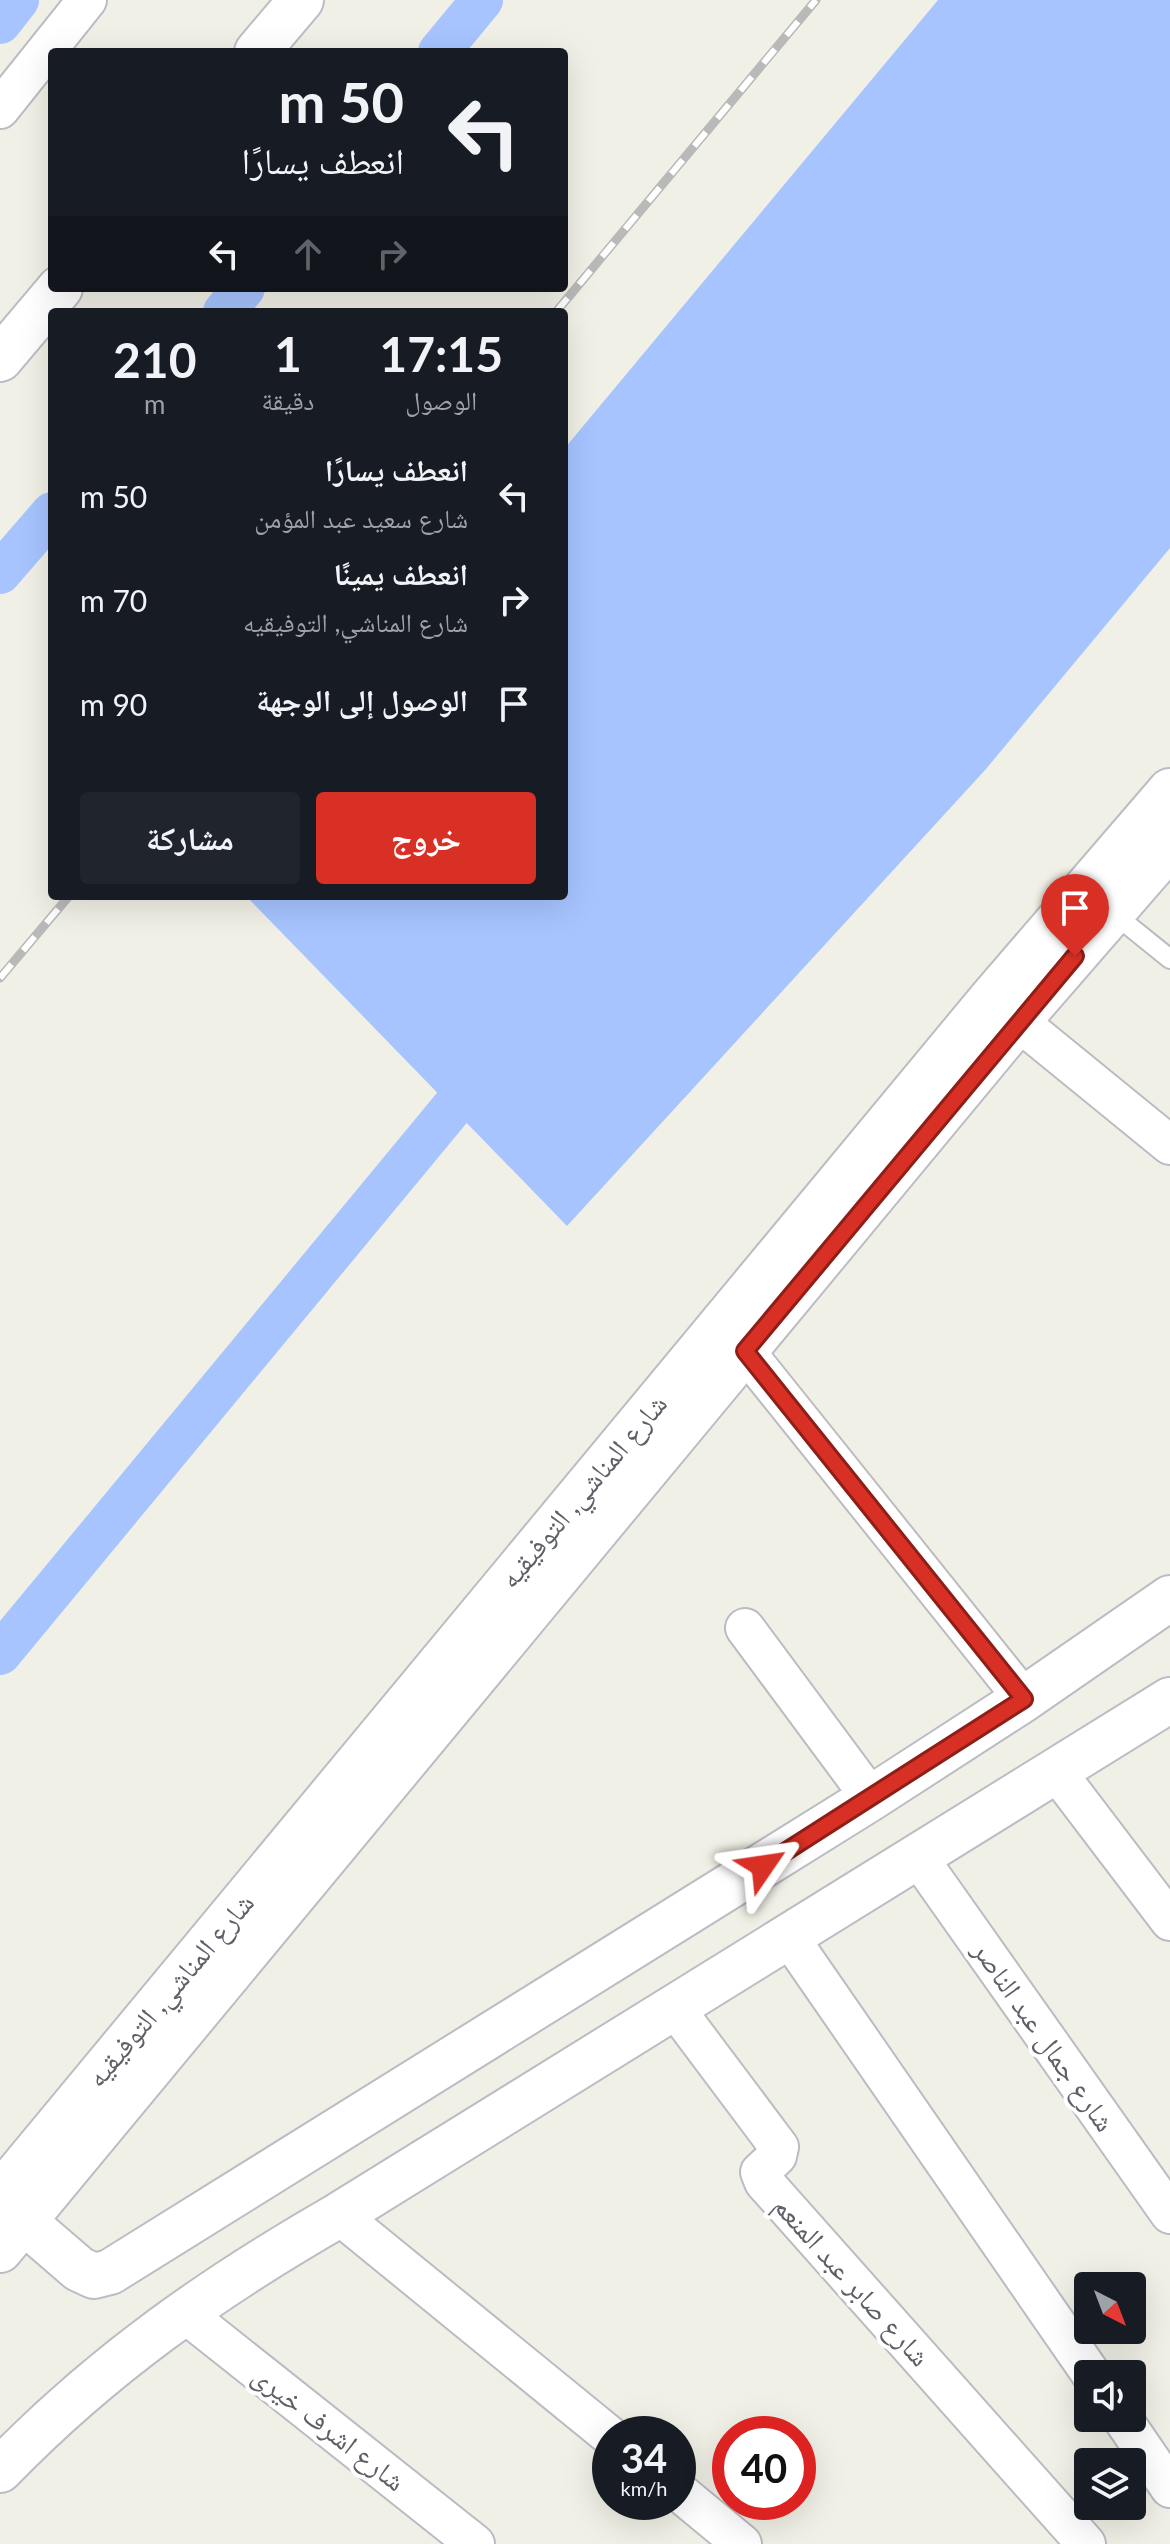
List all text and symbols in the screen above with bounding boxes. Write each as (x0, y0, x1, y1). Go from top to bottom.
text: 50 m (279, 68, 404, 135)
icon: left (432, 80, 536, 184)
text: انعطف يسارًا (242, 138, 404, 182)
icon: left (202, 232, 246, 276)
icon: ahead (286, 232, 330, 276)
icon: right (370, 232, 414, 276)
text: 1 (274, 325, 302, 382)
text: 17:15 (379, 325, 503, 382)
text: 210 (113, 331, 197, 388)
text: دقيقة (261, 384, 314, 416)
text: الوصول (405, 384, 477, 416)
text: m (144, 388, 165, 420)
text: انعطف يسارًا (325, 451, 468, 487)
icon: left (492, 474, 536, 518)
text: 50 m (80, 478, 147, 514)
text: شارع سعيد عبد المؤمن (254, 502, 468, 534)
text: انعطف يمينًا (333, 555, 468, 591)
icon: right (492, 578, 536, 622)
text: 70 m (80, 582, 147, 618)
text: شارع المناشي, التوفيقيه (243, 606, 468, 638)
text: الوصول إلى الوجهة (256, 681, 468, 717)
icon: arrive (492, 682, 536, 726)
text: 90 m (80, 686, 147, 722)
button: مشاركة (80, 792, 300, 884)
button: خروج (316, 792, 536, 884)
pin (1041, 874, 1109, 956)
icon: arrive (1053, 886, 1097, 930)
street label: شارع المناشي, التوفيقيه (491, 1387, 679, 1599)
position arrow (721, 1824, 805, 1908)
street label: شارع المناشي, التوفيقيه (78, 1886, 266, 2098)
street label: شارع جمال عبد الناصر (964, 1933, 1123, 2138)
street label: شارع صابر عبد المنعم (765, 2188, 938, 2374)
north arrow (1074, 2272, 1146, 2344)
map controls (1074, 2272, 1146, 2520)
street label: شارع اشرف خيرى (245, 2357, 413, 2499)
button: sound (1074, 2360, 1146, 2432)
speed limit sign: 40 (712, 2416, 816, 2520)
text: 34 (621, 2434, 667, 2482)
button: layers (1074, 2448, 1146, 2520)
text: km/h (621, 2476, 667, 2500)

